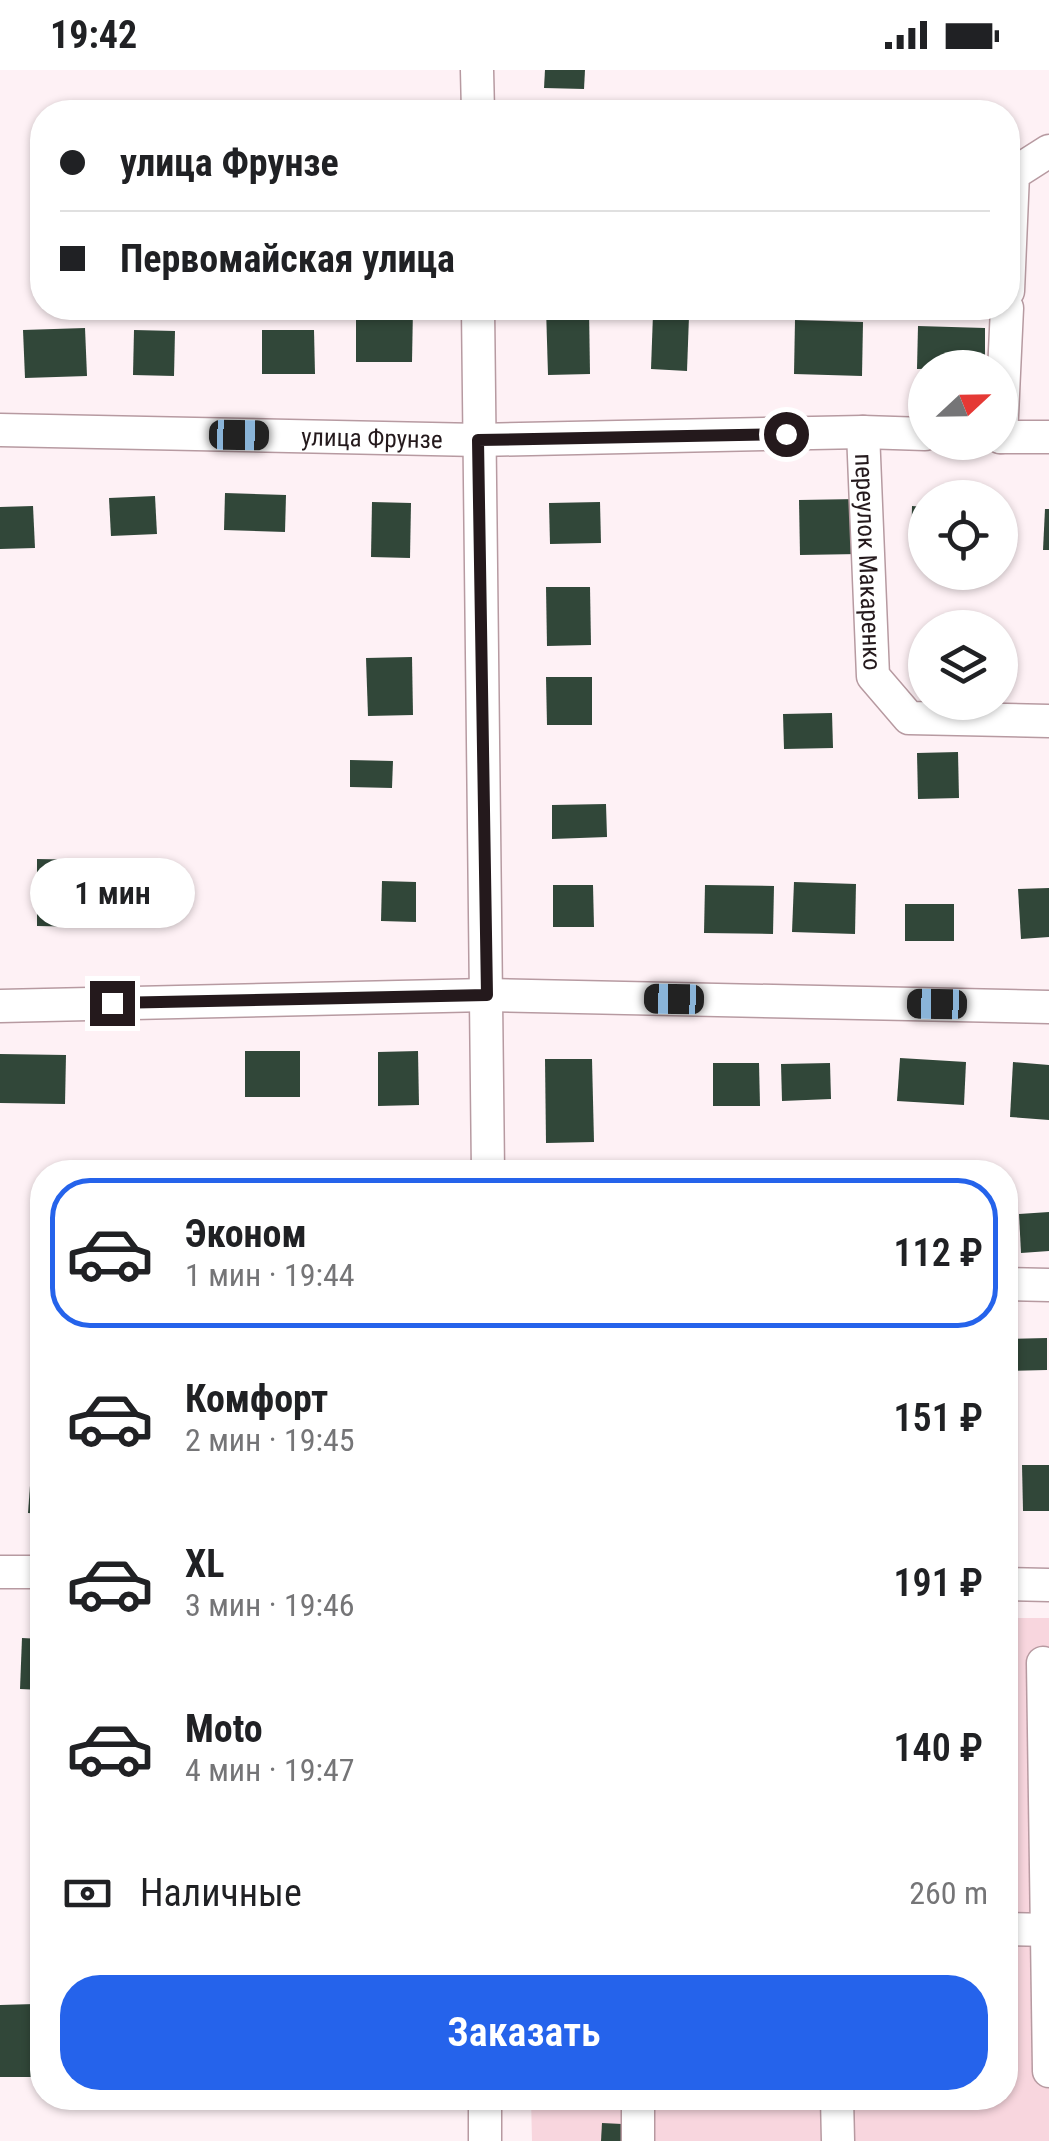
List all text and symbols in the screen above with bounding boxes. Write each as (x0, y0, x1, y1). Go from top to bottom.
text: 19:42 (50, 13, 137, 57)
text: улица Фрунзе (120, 141, 339, 185)
text: Первомайская улица (120, 237, 455, 281)
north arrow (908, 350, 1018, 460)
map controls (908, 350, 1018, 720)
route start (764, 412, 809, 457)
car (209, 419, 269, 451)
street label: улица Фрунзе (301, 422, 443, 454)
street label: переулок Макаренко (849, 453, 887, 671)
button: locate (908, 480, 1018, 590)
button: layers (908, 610, 1018, 720)
callout: 1 мин (29, 858, 194, 928)
text: 1 мин (74, 874, 151, 912)
route end (90, 981, 135, 1026)
car (644, 983, 704, 1015)
car (907, 988, 967, 1020)
icon: car (65, 1208, 155, 1298)
text: Эконом (185, 1212, 307, 1256)
text: 112 ₽ (893, 1231, 983, 1275)
text: 1 мин · 19:44 (185, 1256, 355, 1294)
icon: car (65, 1373, 155, 1463)
text: Комфорт (185, 1377, 328, 1421)
text: 151 ₽ (893, 1396, 983, 1440)
text: 2 мин · 19:45 (185, 1421, 355, 1459)
icon: car (65, 1538, 155, 1628)
text: XL (185, 1542, 224, 1586)
text: 191 ₽ (893, 1561, 983, 1605)
text: 3 мин · 19:46 (185, 1586, 355, 1624)
icon: car (65, 1703, 155, 1793)
text: Moto (185, 1707, 263, 1751)
text: 140 ₽ (893, 1726, 983, 1770)
text: 4 мин · 19:47 (185, 1751, 355, 1789)
icon: cash (60, 1866, 115, 1921)
text: Наличные (140, 1871, 302, 1915)
text: 260 m (909, 1874, 988, 1912)
button: Заказать (60, 1975, 988, 2090)

